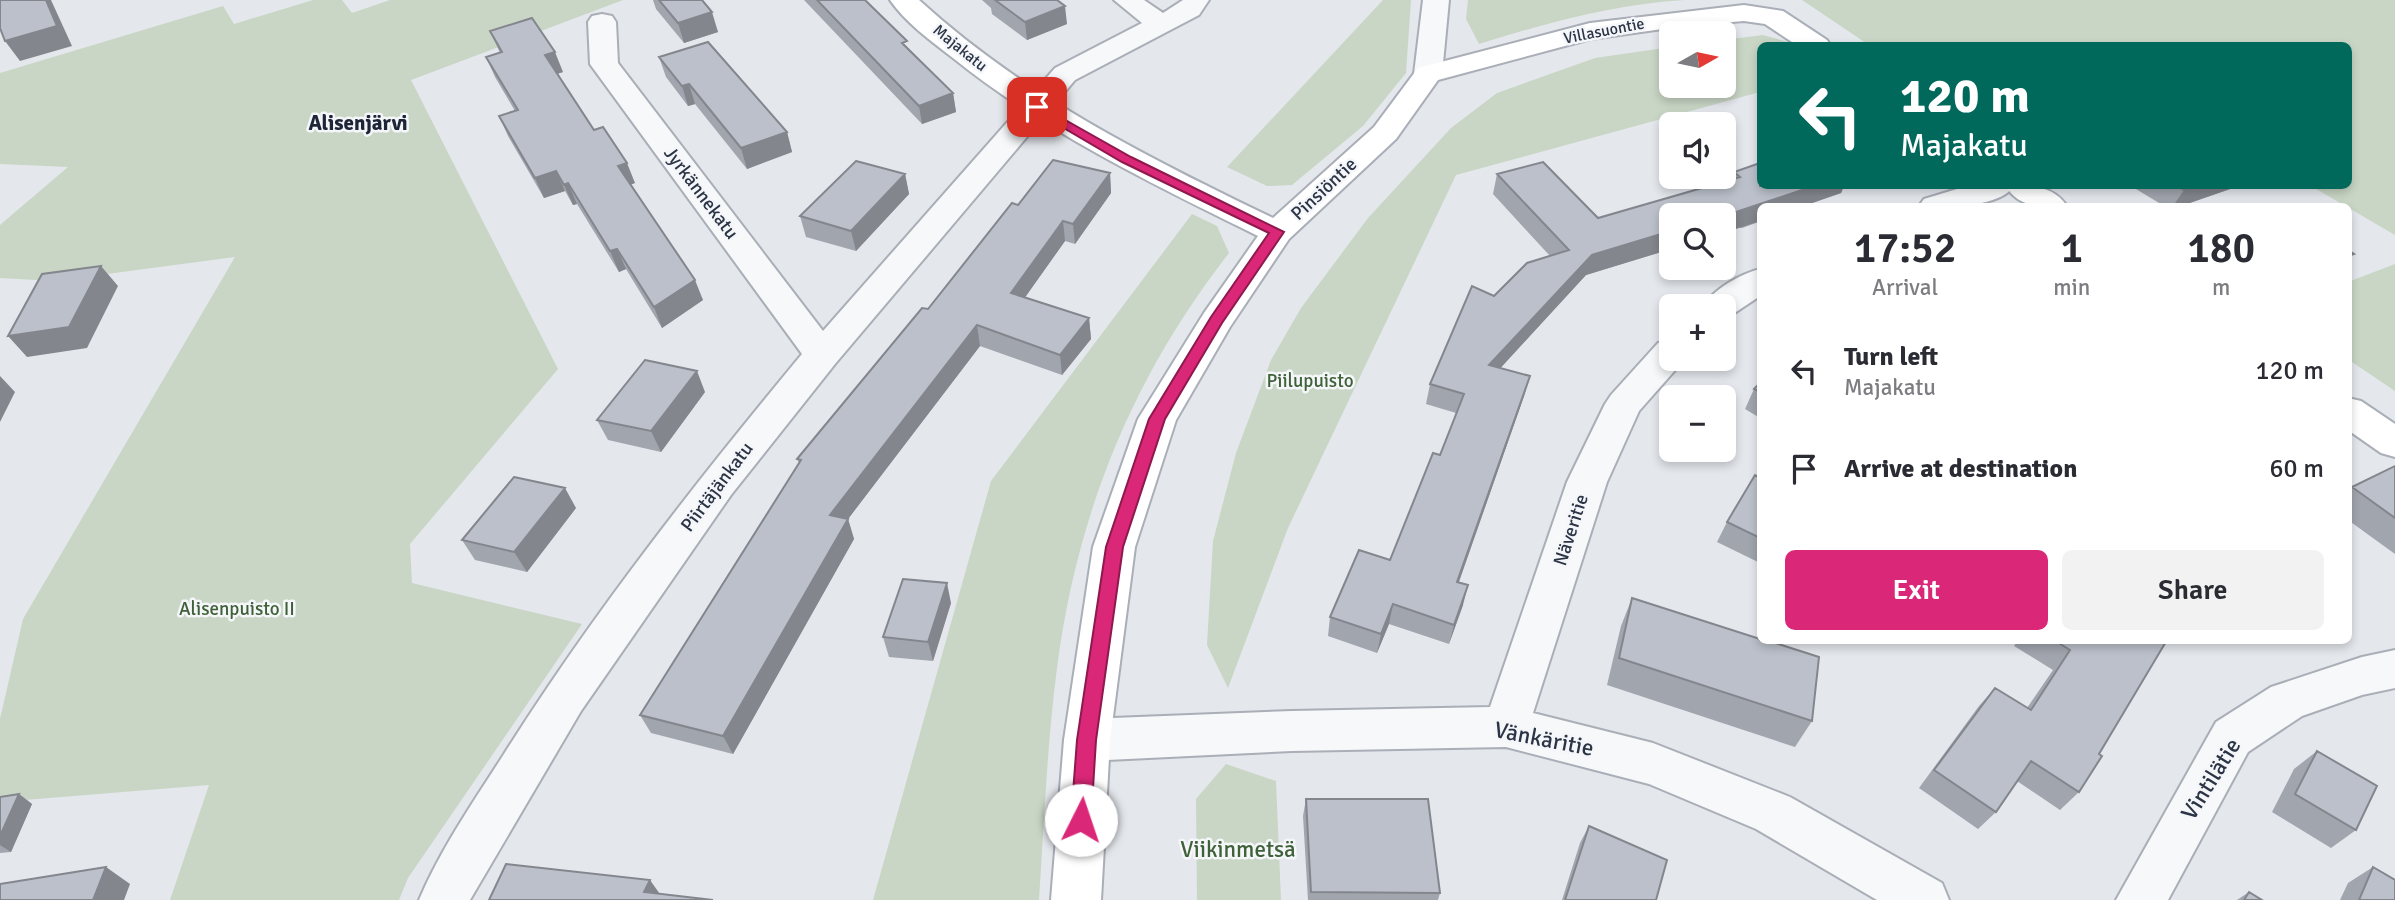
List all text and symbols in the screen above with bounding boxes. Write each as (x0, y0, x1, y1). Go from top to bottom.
street label: Villasuontie (1562, 13, 1646, 49)
street label: Majakatu (929, 20, 991, 76)
north arrow (1659, 21, 1736, 98)
map controls (1659, 21, 1736, 462)
text: 120 m (1900, 66, 2030, 126)
icon: left (1785, 70, 1876, 161)
pin (1007, 77, 1067, 137)
icon: arrive (1018, 88, 1056, 126)
district label: Alisenjärvi (308, 110, 408, 136)
button: sound (1659, 112, 1736, 189)
text: Majakatu (1900, 126, 2028, 165)
street label: Jyrkännekatu (658, 142, 744, 244)
street label: Pinsiöntie (1286, 152, 1362, 226)
button: search (1659, 203, 1736, 280)
text: 17:52 (1854, 223, 1956, 274)
text: 1 (2060, 223, 2083, 274)
text: 180 (2187, 223, 2255, 274)
text: Arrival (1872, 273, 1938, 302)
text: min (2053, 273, 2090, 302)
text: m (2212, 273, 2230, 302)
button: + (1659, 294, 1736, 371)
text: Turn left (1844, 341, 1938, 373)
icon: left (1785, 352, 1823, 390)
text: 120 m (2255, 355, 2324, 387)
park label: Piilupuisto (1266, 369, 1354, 393)
text: Majakatu (1844, 373, 1936, 402)
button: − (1659, 385, 1736, 462)
street label: Piirtäjänkatu (675, 437, 759, 537)
icon: arrive (1785, 450, 1823, 488)
text: Arrive at destination (1844, 453, 2077, 485)
text: 60 m (2269, 453, 2324, 485)
street label: Näveritie (1548, 491, 1594, 569)
button: Exit (1785, 550, 2048, 630)
button: Share (2062, 550, 2324, 630)
park label: Alisenpuisto II (179, 597, 295, 621)
street label: Vänkäritie (1492, 715, 1596, 763)
street label: Vintilätie (2175, 733, 2247, 825)
position arrow (1044, 783, 1118, 857)
park label: Viikinmetsä (1180, 835, 1296, 864)

